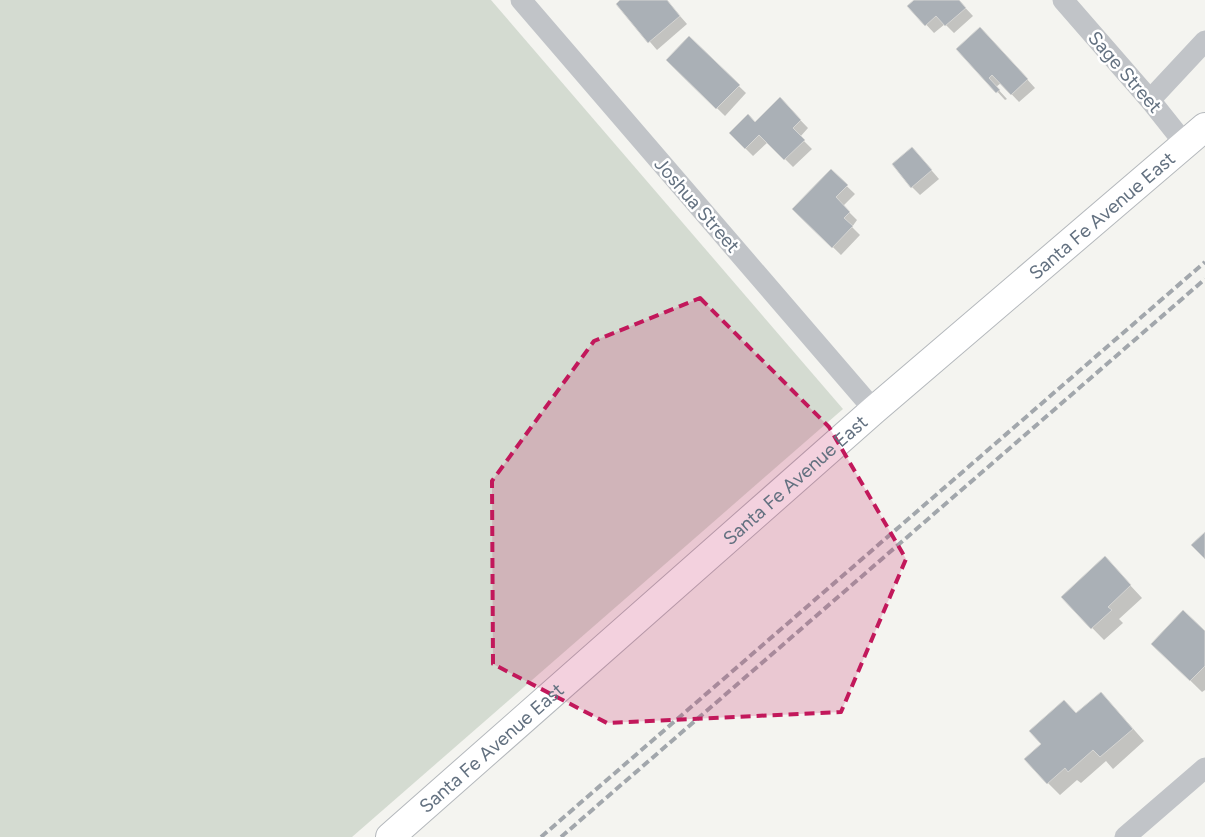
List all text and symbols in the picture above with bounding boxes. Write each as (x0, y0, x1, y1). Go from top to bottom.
street label: Sage Street (1083, 26, 1167, 118)
street label: Santa Fe Avenue East (1024, 147, 1179, 284)
street label: Joshua Street (649, 153, 745, 257)
street label: Santa Fe Avenue East (718, 410, 872, 550)
street label: Santa Fe Avenue East (414, 678, 568, 817)

